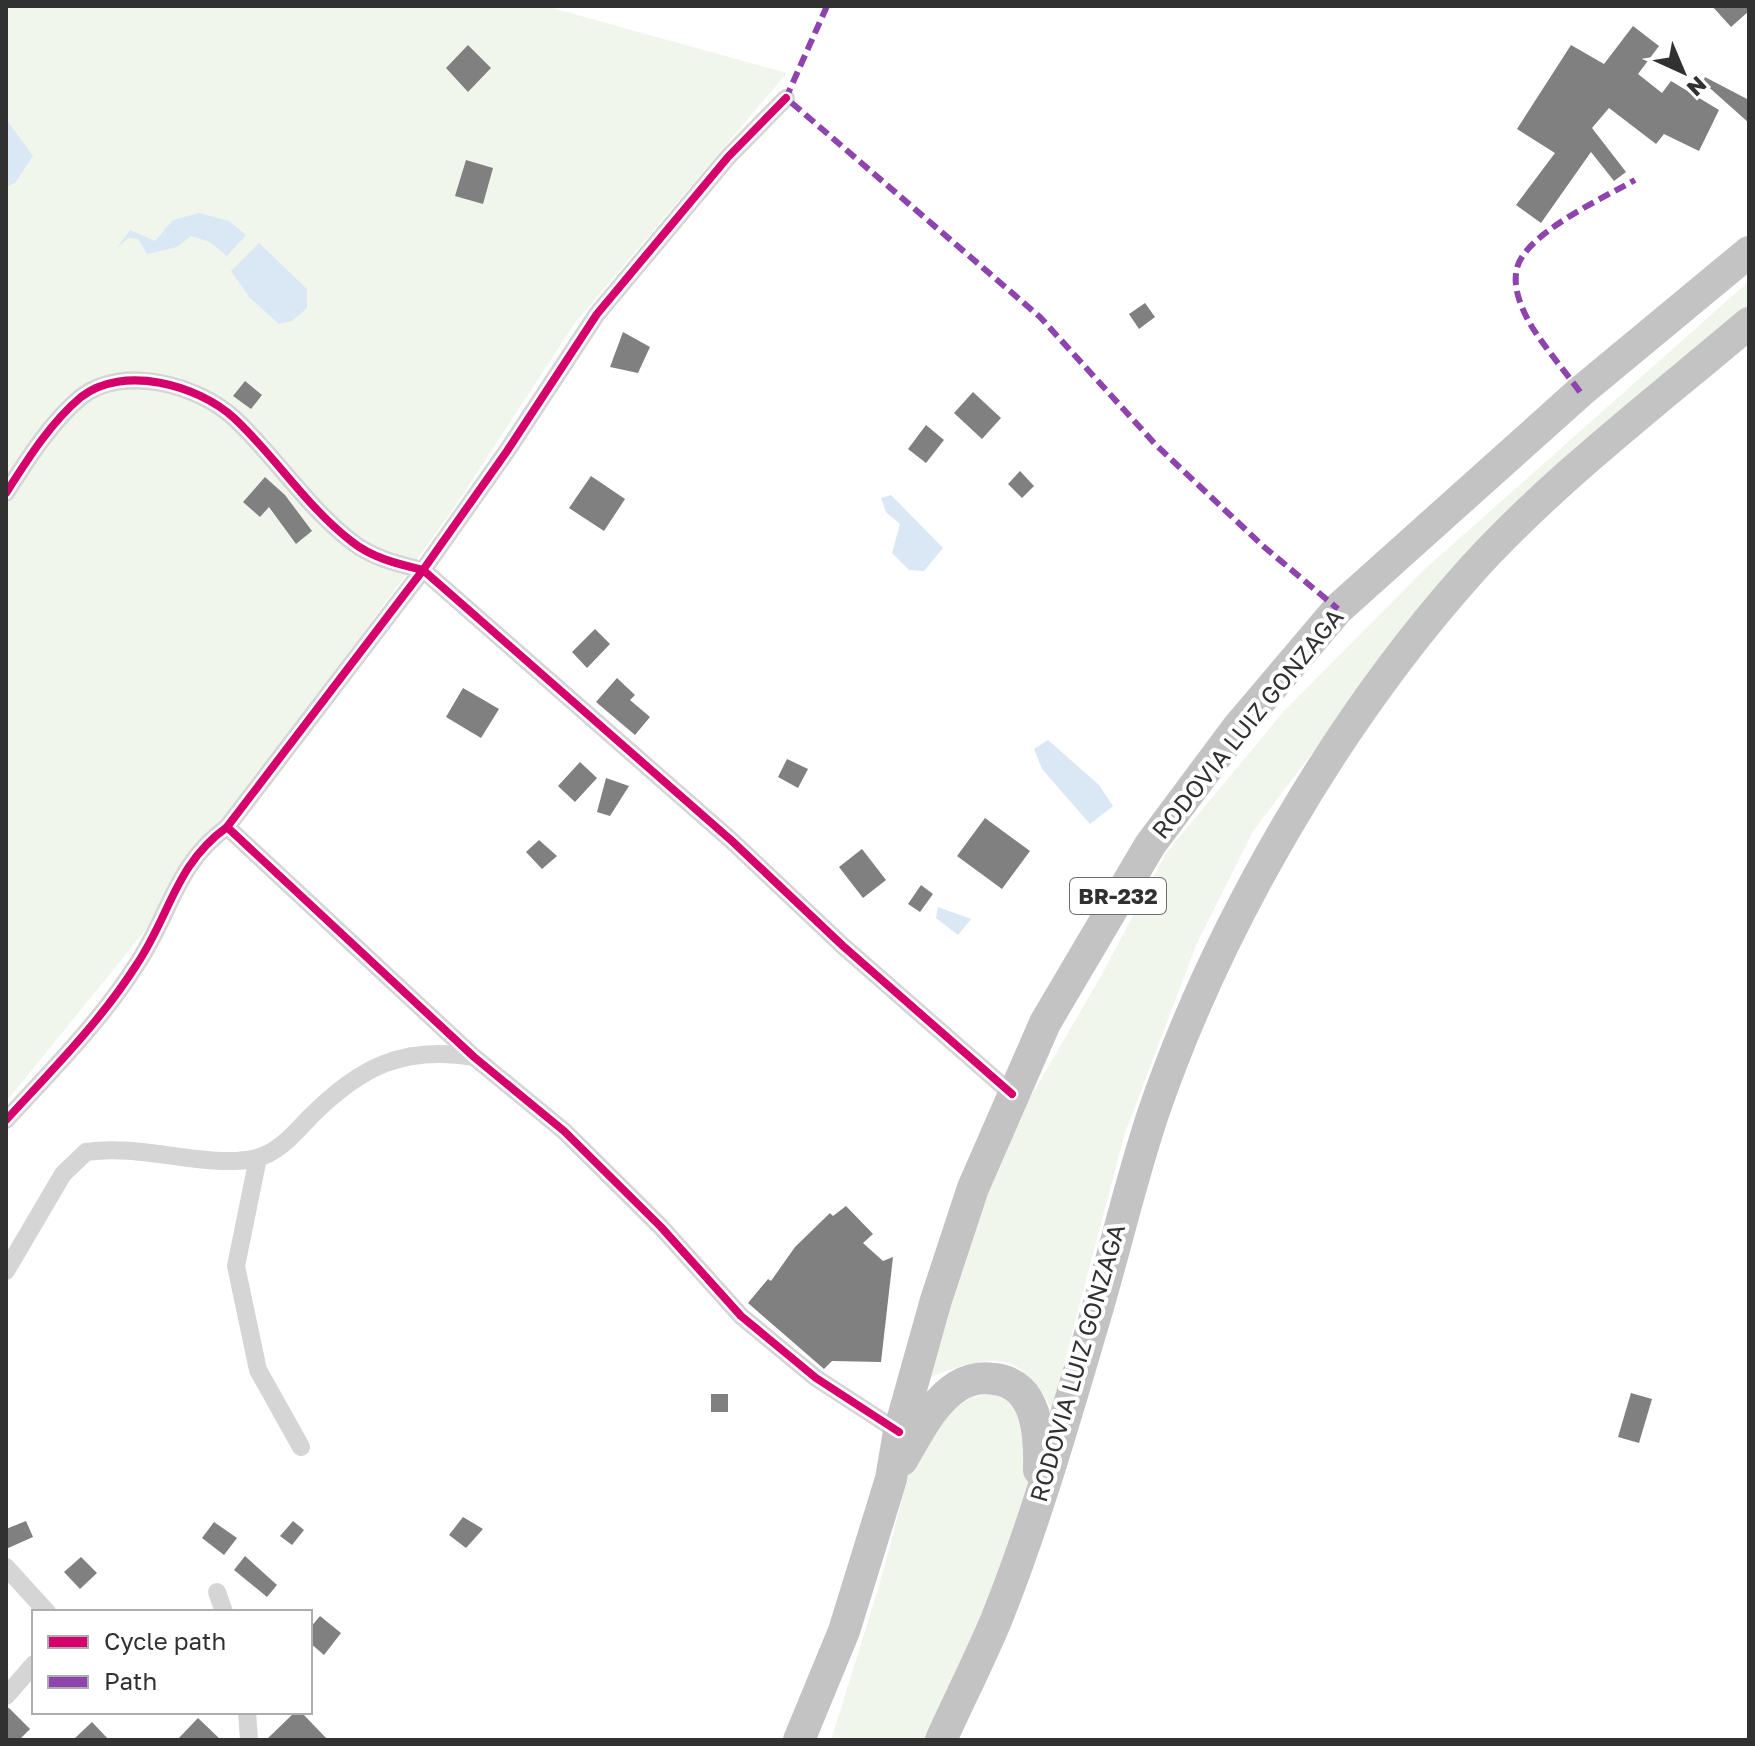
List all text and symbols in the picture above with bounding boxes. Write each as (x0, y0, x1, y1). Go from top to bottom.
north arrow (1643, 32, 1723, 112)
text: N (1682, 71, 1713, 102)
street label: RODOVIA LUIZ GONZAGA (1145, 602, 1349, 844)
road number: BR-232 (1070, 878, 1166, 914)
street label: RODOVIA LUIZ GONZAGA (1023, 1220, 1130, 1505)
legend (32, 1610, 312, 1714)
text: Cycle path (104, 1626, 226, 1655)
text: Path (104, 1666, 157, 1695)

